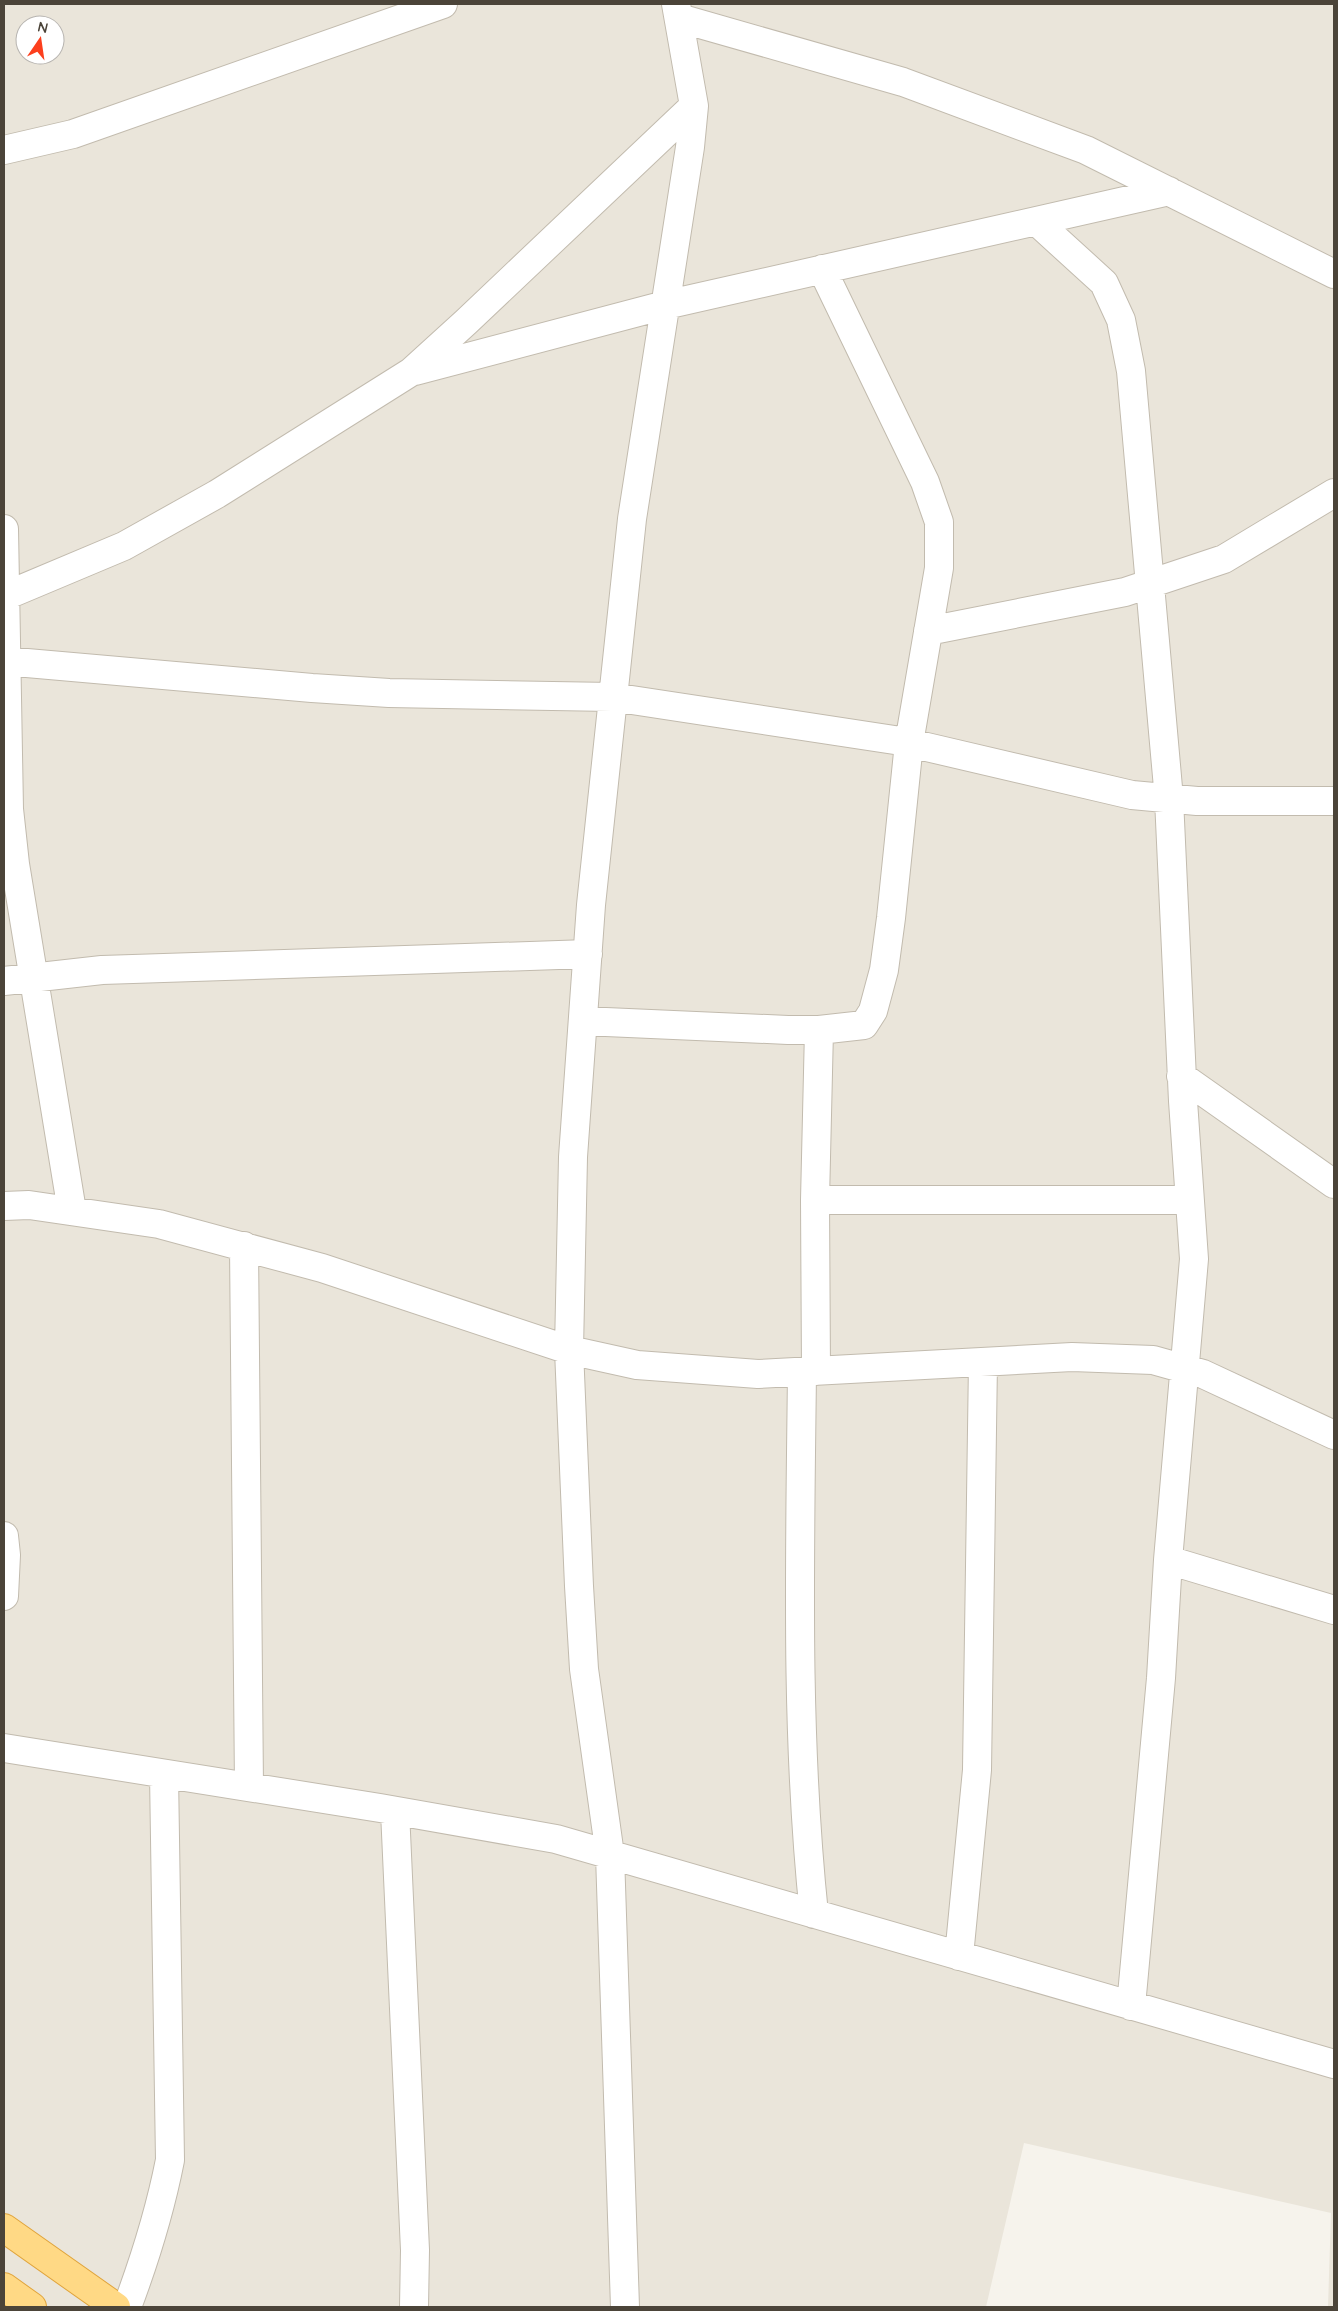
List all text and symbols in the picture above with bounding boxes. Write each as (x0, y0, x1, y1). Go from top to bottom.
north arrow (15, 15, 65, 65)
text: N (36, 17, 50, 37)

